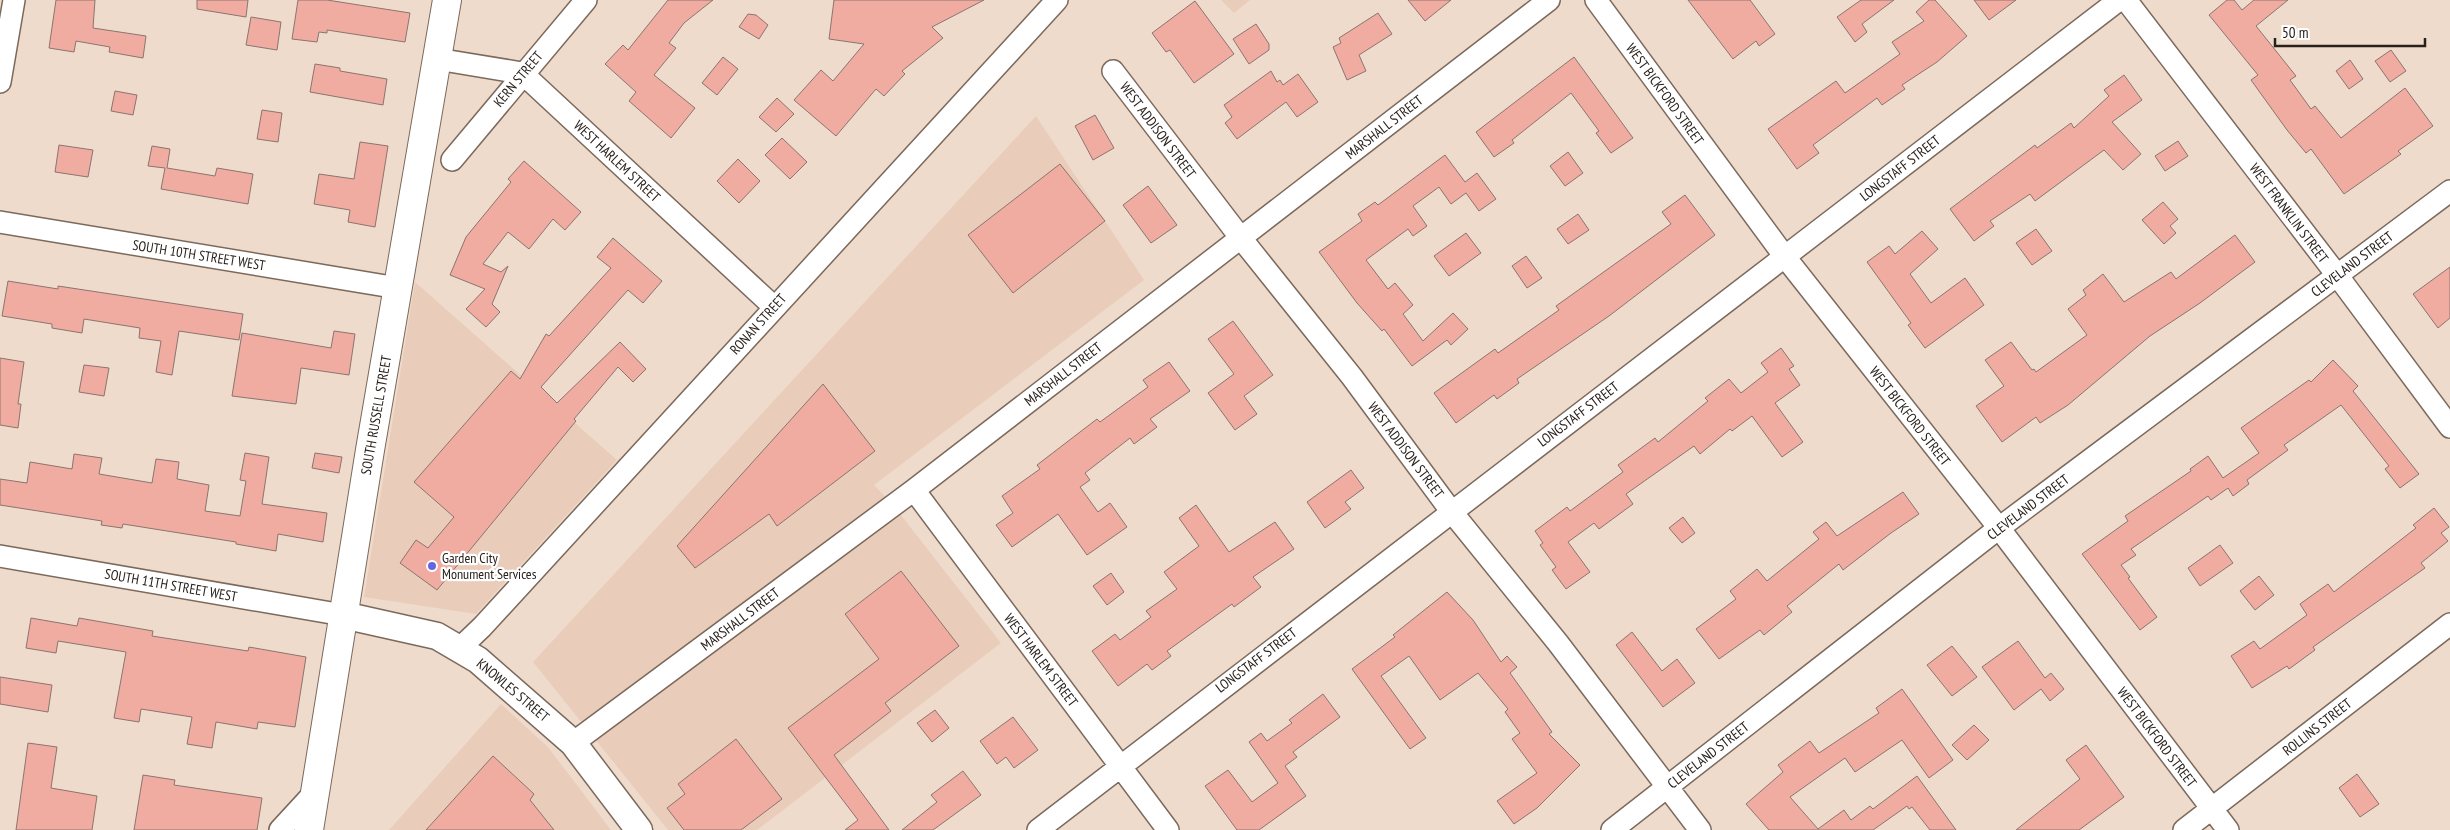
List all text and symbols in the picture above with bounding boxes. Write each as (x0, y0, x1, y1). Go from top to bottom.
scale bar (2275, 15, 2425, 47)
text: 50 m (2282, 23, 2308, 42)
street label: WEST BICKFORD STREET (1622, 40, 1708, 149)
street label: KERN STREET (489, 47, 547, 111)
street label: WEST ADDISON STREET (1116, 78, 1200, 182)
street label: MARSHALL STREET (1342, 91, 1427, 163)
street label: WEST HARLEM STREET (570, 116, 665, 206)
street label: LONGSTAFF STREET (1856, 131, 1944, 205)
street label: WEST FRANKLIN STREET (2246, 160, 2333, 267)
street label: CLEVELAND STREET (2307, 227, 2397, 301)
street label: SOUTH 10TH STREET WEST (131, 236, 267, 275)
street label: RONAN STREET (726, 289, 791, 358)
street label: MARSHALL STREET (1021, 338, 1106, 410)
street label: SOUTH RUSSELL STREET (357, 353, 396, 476)
street label: WEST BICKFORD STREET (1866, 363, 1955, 470)
street label: LONGSTAFF STREET (1534, 377, 1623, 450)
street label: WEST ADDISON STREET (1364, 398, 1448, 502)
street label: CLEVELAND STREET (1983, 470, 2073, 544)
place label: Garden City Monument Services (442, 549, 537, 583)
marker: Garden City Monument Services (426, 560, 438, 572)
street label: SOUTH 11TH STREET WEST (103, 564, 239, 606)
street label: MARSHALL STREET (697, 583, 783, 654)
street label: WEST HARLEM STREET (1000, 610, 1082, 711)
street label: LONGSTAFF STREET (1212, 623, 1301, 696)
street label: KNOWLES STREET (473, 654, 554, 726)
street label: WEST BICKFORD STREET (2113, 683, 2201, 791)
street label: ROLLINS STREET (2279, 694, 2356, 760)
street label: CLEVELAND STREET (1664, 717, 1753, 792)

